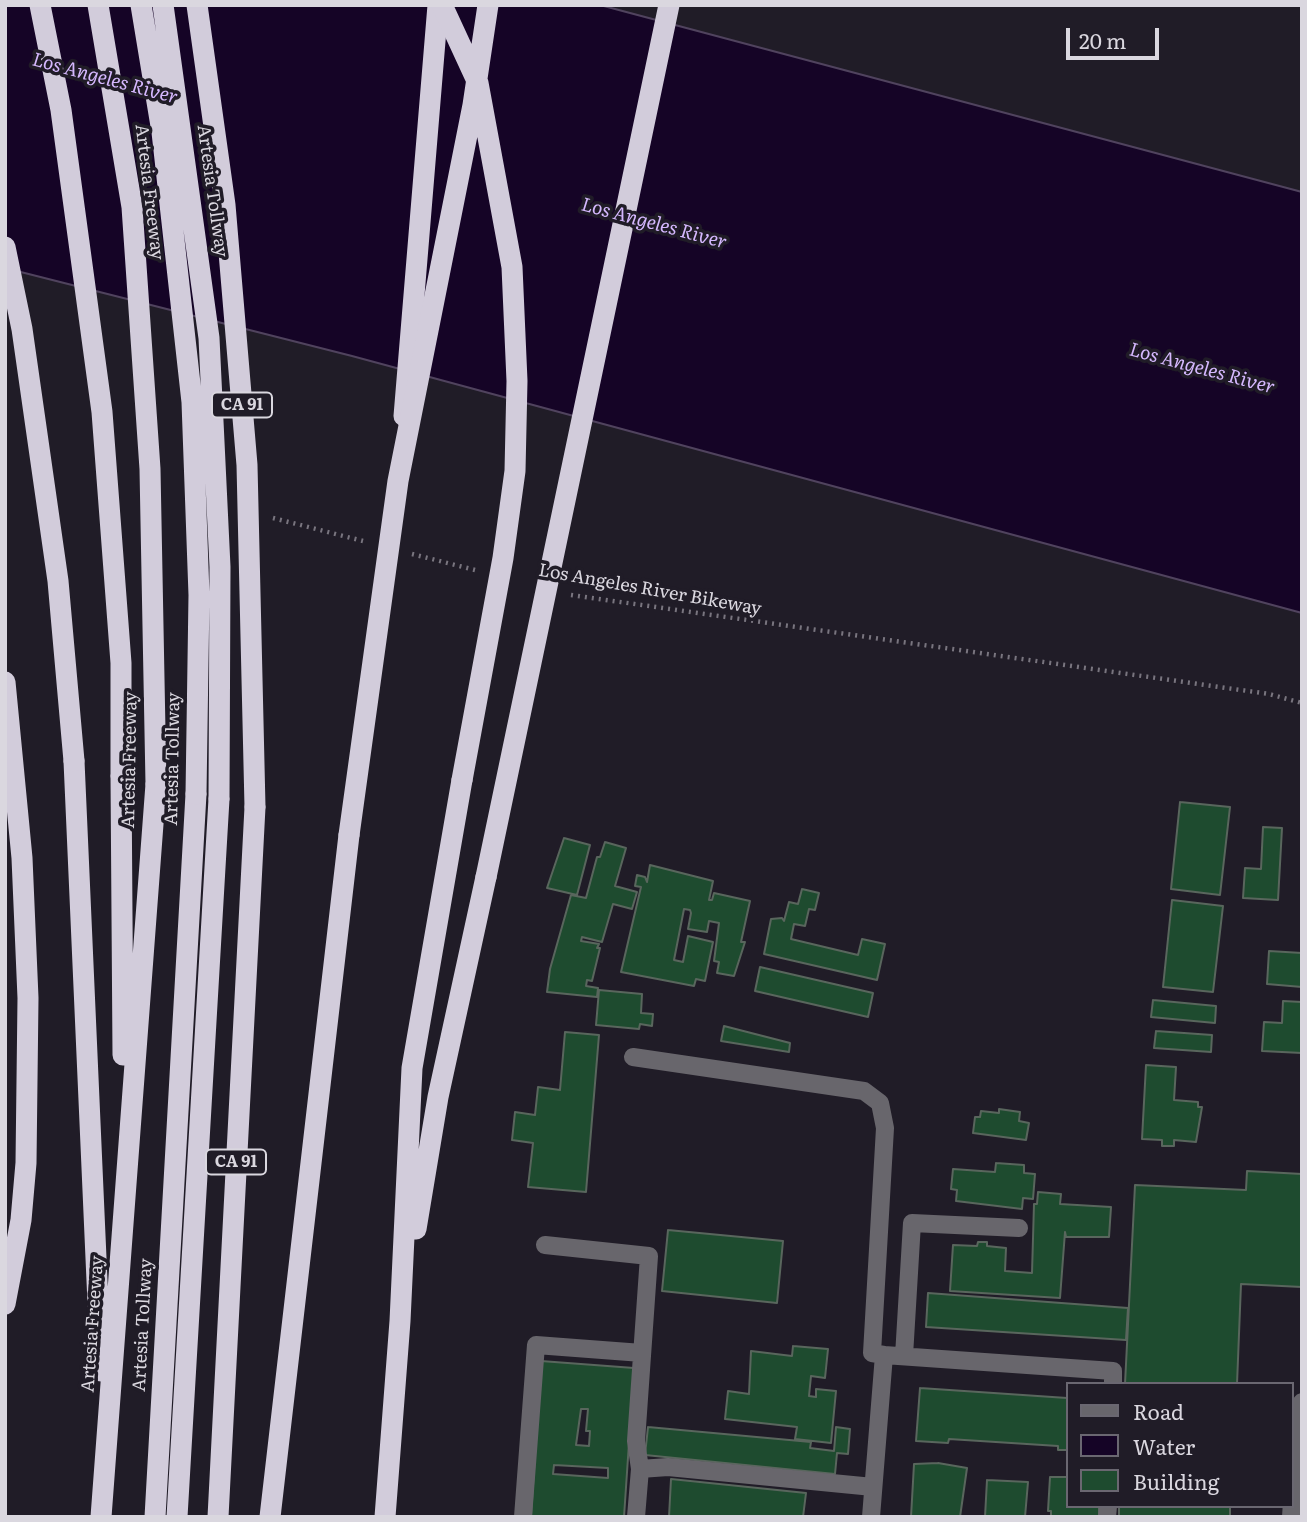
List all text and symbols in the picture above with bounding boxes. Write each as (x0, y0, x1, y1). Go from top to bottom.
scale bar (1069, 14, 1162, 58)
text: 20 m (1079, 24, 1126, 55)
water label: Los Angeles River (30, 49, 180, 109)
street label: Artesia Freeway (130, 123, 168, 261)
street label: Artesia Tollway (192, 123, 232, 259)
water label: Los Angeles River (579, 194, 729, 254)
water label: Los Angeles River (1127, 339, 1277, 399)
road number: CA 91 (212, 392, 272, 418)
street label: Los Angeles River Bikeway (537, 560, 763, 620)
street label: Artesia Freeway (118, 691, 142, 829)
street label: Artesia Tollway (161, 692, 185, 826)
road number: CA 91 (206, 1150, 266, 1174)
street label: Artesia Freeway (77, 1255, 109, 1393)
street label: Artesia Tollway (129, 1258, 157, 1392)
legend (1066, 1382, 1293, 1508)
text: Road (1133, 1395, 1184, 1426)
text: Water (1133, 1430, 1195, 1461)
text: Building (1133, 1465, 1219, 1496)

